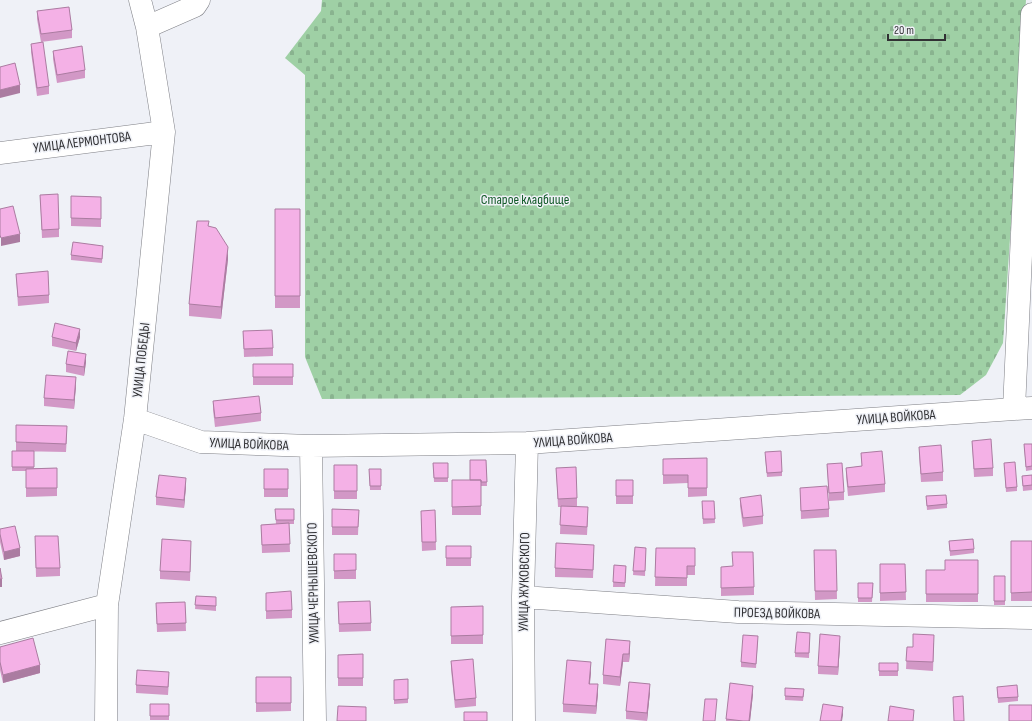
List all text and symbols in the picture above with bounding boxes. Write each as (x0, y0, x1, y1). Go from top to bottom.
scale bar (888, 16, 945, 42)
text: 20 m (894, 23, 914, 38)
street label: УЛИЦА ЛЕРМОНТОВА (32, 127, 133, 156)
park label: Старое кладбище (481, 191, 569, 208)
street label: УЛИЦА ПОБЕДЫ (129, 322, 153, 398)
street label: УЛИЦА ВОЙКОВА (856, 406, 937, 428)
street label: УЛИЦА ВОЙКОВА (533, 429, 614, 451)
street label: УЛИЦА ВОЙКОВА (209, 434, 290, 454)
street label: УЛИЦА ЧЕРНЫШЕВСКОГО (303, 522, 323, 644)
street label: УЛИЦА ЖУКОВСКОГО (515, 532, 533, 632)
street label: ПРОЕЗД ВОЙКОВА (734, 604, 821, 622)

